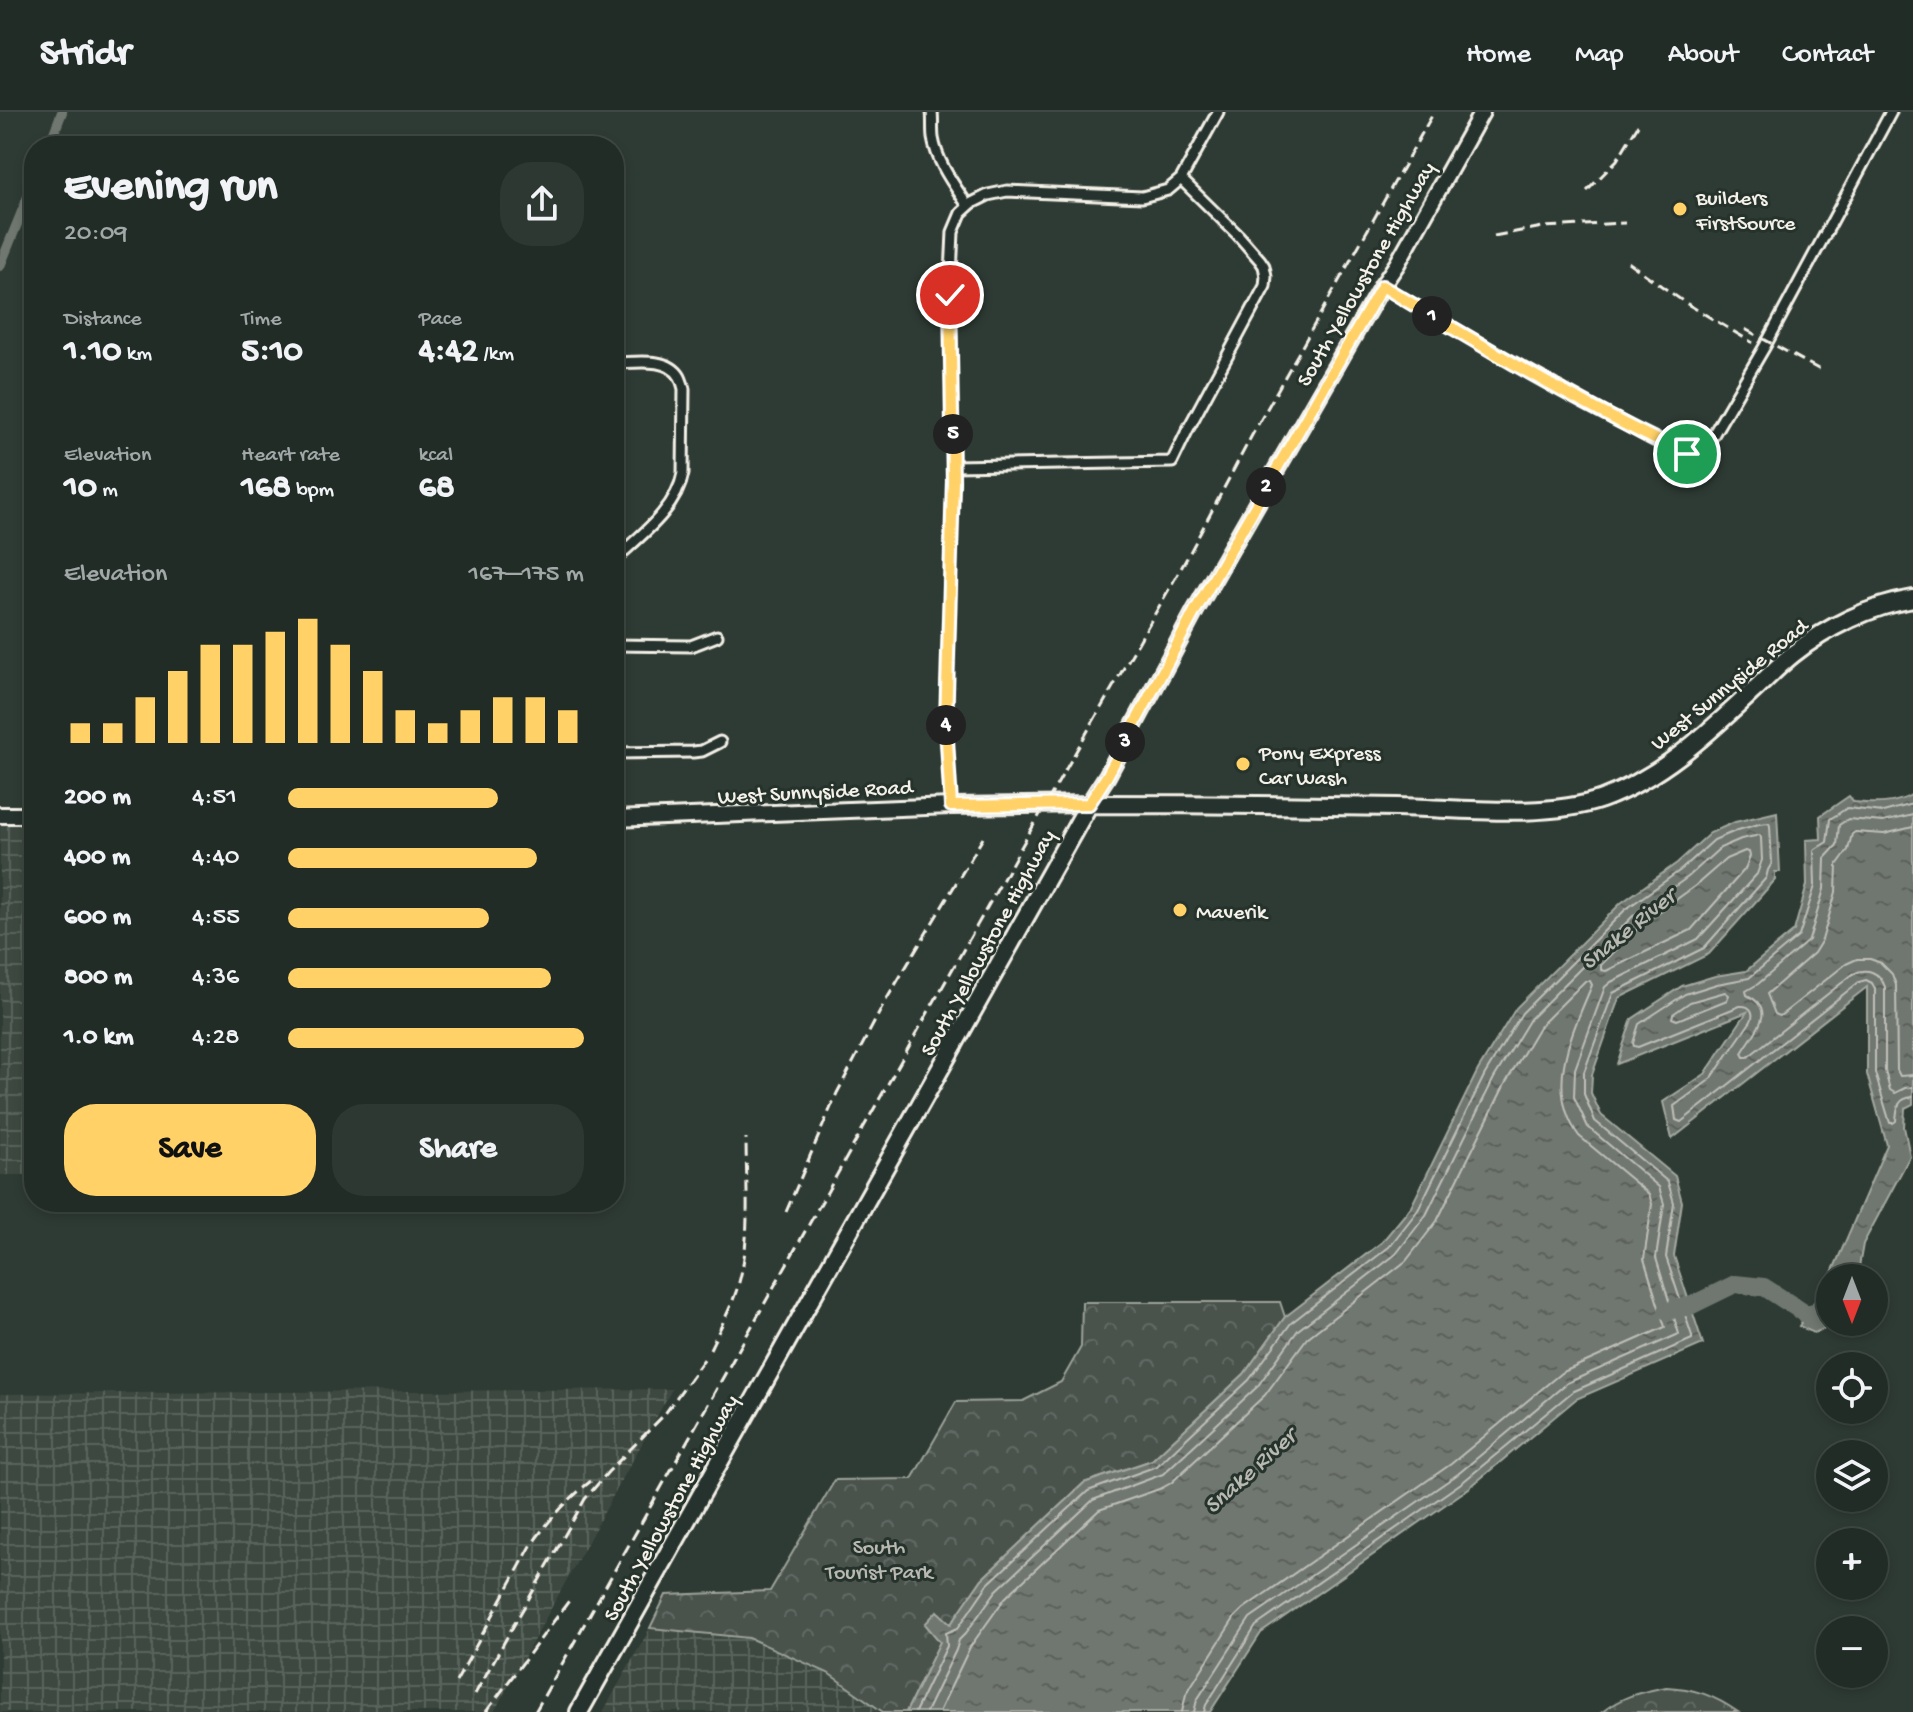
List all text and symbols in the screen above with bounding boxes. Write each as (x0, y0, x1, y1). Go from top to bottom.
text: Stridr (40, 33, 131, 77)
text: Home (1466, 39, 1531, 72)
text: Map (1575, 39, 1624, 72)
text: About (1668, 39, 1738, 72)
text: Contact (1782, 39, 1873, 72)
street label: South Yellowstone Highway (1292, 158, 1443, 392)
button: share (500, 162, 584, 246)
text: Evening run (64, 163, 277, 215)
place label: Builders FirstSource (1695, 187, 1796, 238)
marker: Builders FirstSource (1671, 200, 1689, 218)
text: 20:09 (64, 219, 127, 250)
pin (916, 261, 984, 329)
icon: check (928, 273, 972, 317)
pin: 1 (1412, 296, 1452, 336)
text: 1 (1428, 303, 1436, 329)
text: Distance (64, 307, 142, 333)
text: Time (241, 307, 282, 333)
text: Pace (419, 307, 462, 333)
text: 1.10 (64, 333, 121, 373)
text: 5:10 (241, 333, 303, 373)
text: 4:42 (419, 333, 478, 373)
text: km (121, 342, 152, 368)
text: /km (478, 342, 514, 368)
pin: 5 (933, 414, 973, 454)
pin (1653, 420, 1721, 488)
text: 5 (947, 421, 959, 447)
icon: arrive (1665, 432, 1709, 476)
text: Elevation (64, 443, 151, 469)
text: Heart rate (241, 443, 340, 469)
text: kcal (419, 443, 453, 469)
pin: 2 (1246, 467, 1286, 507)
text: 10 (64, 469, 97, 509)
text: 168 (241, 469, 291, 509)
text: 68 (419, 469, 455, 509)
text: 2 (1261, 474, 1271, 500)
text: m (97, 478, 118, 504)
text: bpm (291, 478, 334, 504)
text: Elevation (64, 560, 167, 591)
text: 167–175 m (469, 560, 584, 591)
street label: West Sunnyside Road (1647, 613, 1816, 758)
pin: 4 (926, 705, 966, 745)
text: 4 (941, 712, 951, 738)
pin: 3 (1105, 722, 1145, 762)
text: 3 (1119, 729, 1131, 755)
place label: Pony Express Car Wash (1258, 742, 1381, 793)
marker: Pony Express Car Wash (1234, 755, 1252, 773)
street label: West Sunnyside Road (717, 776, 915, 812)
text: 200 m (64, 783, 131, 814)
text: 4:51 (192, 783, 237, 814)
street label: South Yellowstone Highway (916, 826, 1063, 1062)
text: 400 m (64, 843, 130, 874)
text: 4:40 (192, 843, 240, 874)
water label: Snake River (1576, 881, 1686, 978)
marker: Maverik (1171, 901, 1189, 919)
place label: Maverik (1196, 901, 1269, 927)
text: 600 m (64, 903, 131, 934)
text: 4:55 (192, 903, 240, 934)
text: 800 m (64, 963, 132, 994)
text: 4:36 (192, 963, 239, 994)
text: 1.0 km (64, 1023, 134, 1054)
text: 4:28 (192, 1023, 239, 1054)
button: Save (64, 1104, 316, 1196)
button: Share (332, 1104, 584, 1196)
north arrow (1816, 1264, 1888, 1336)
map controls (1816, 1264, 1888, 1688)
button: locate (1816, 1352, 1888, 1424)
street label: South Yellowstone Highway (599, 1391, 746, 1627)
water label: Snake River (1199, 1421, 1307, 1521)
button: layers (1816, 1440, 1888, 1512)
button: + (1816, 1528, 1888, 1600)
park label: South Tourist Park (823, 1536, 935, 1587)
button: − (1816, 1616, 1888, 1688)

